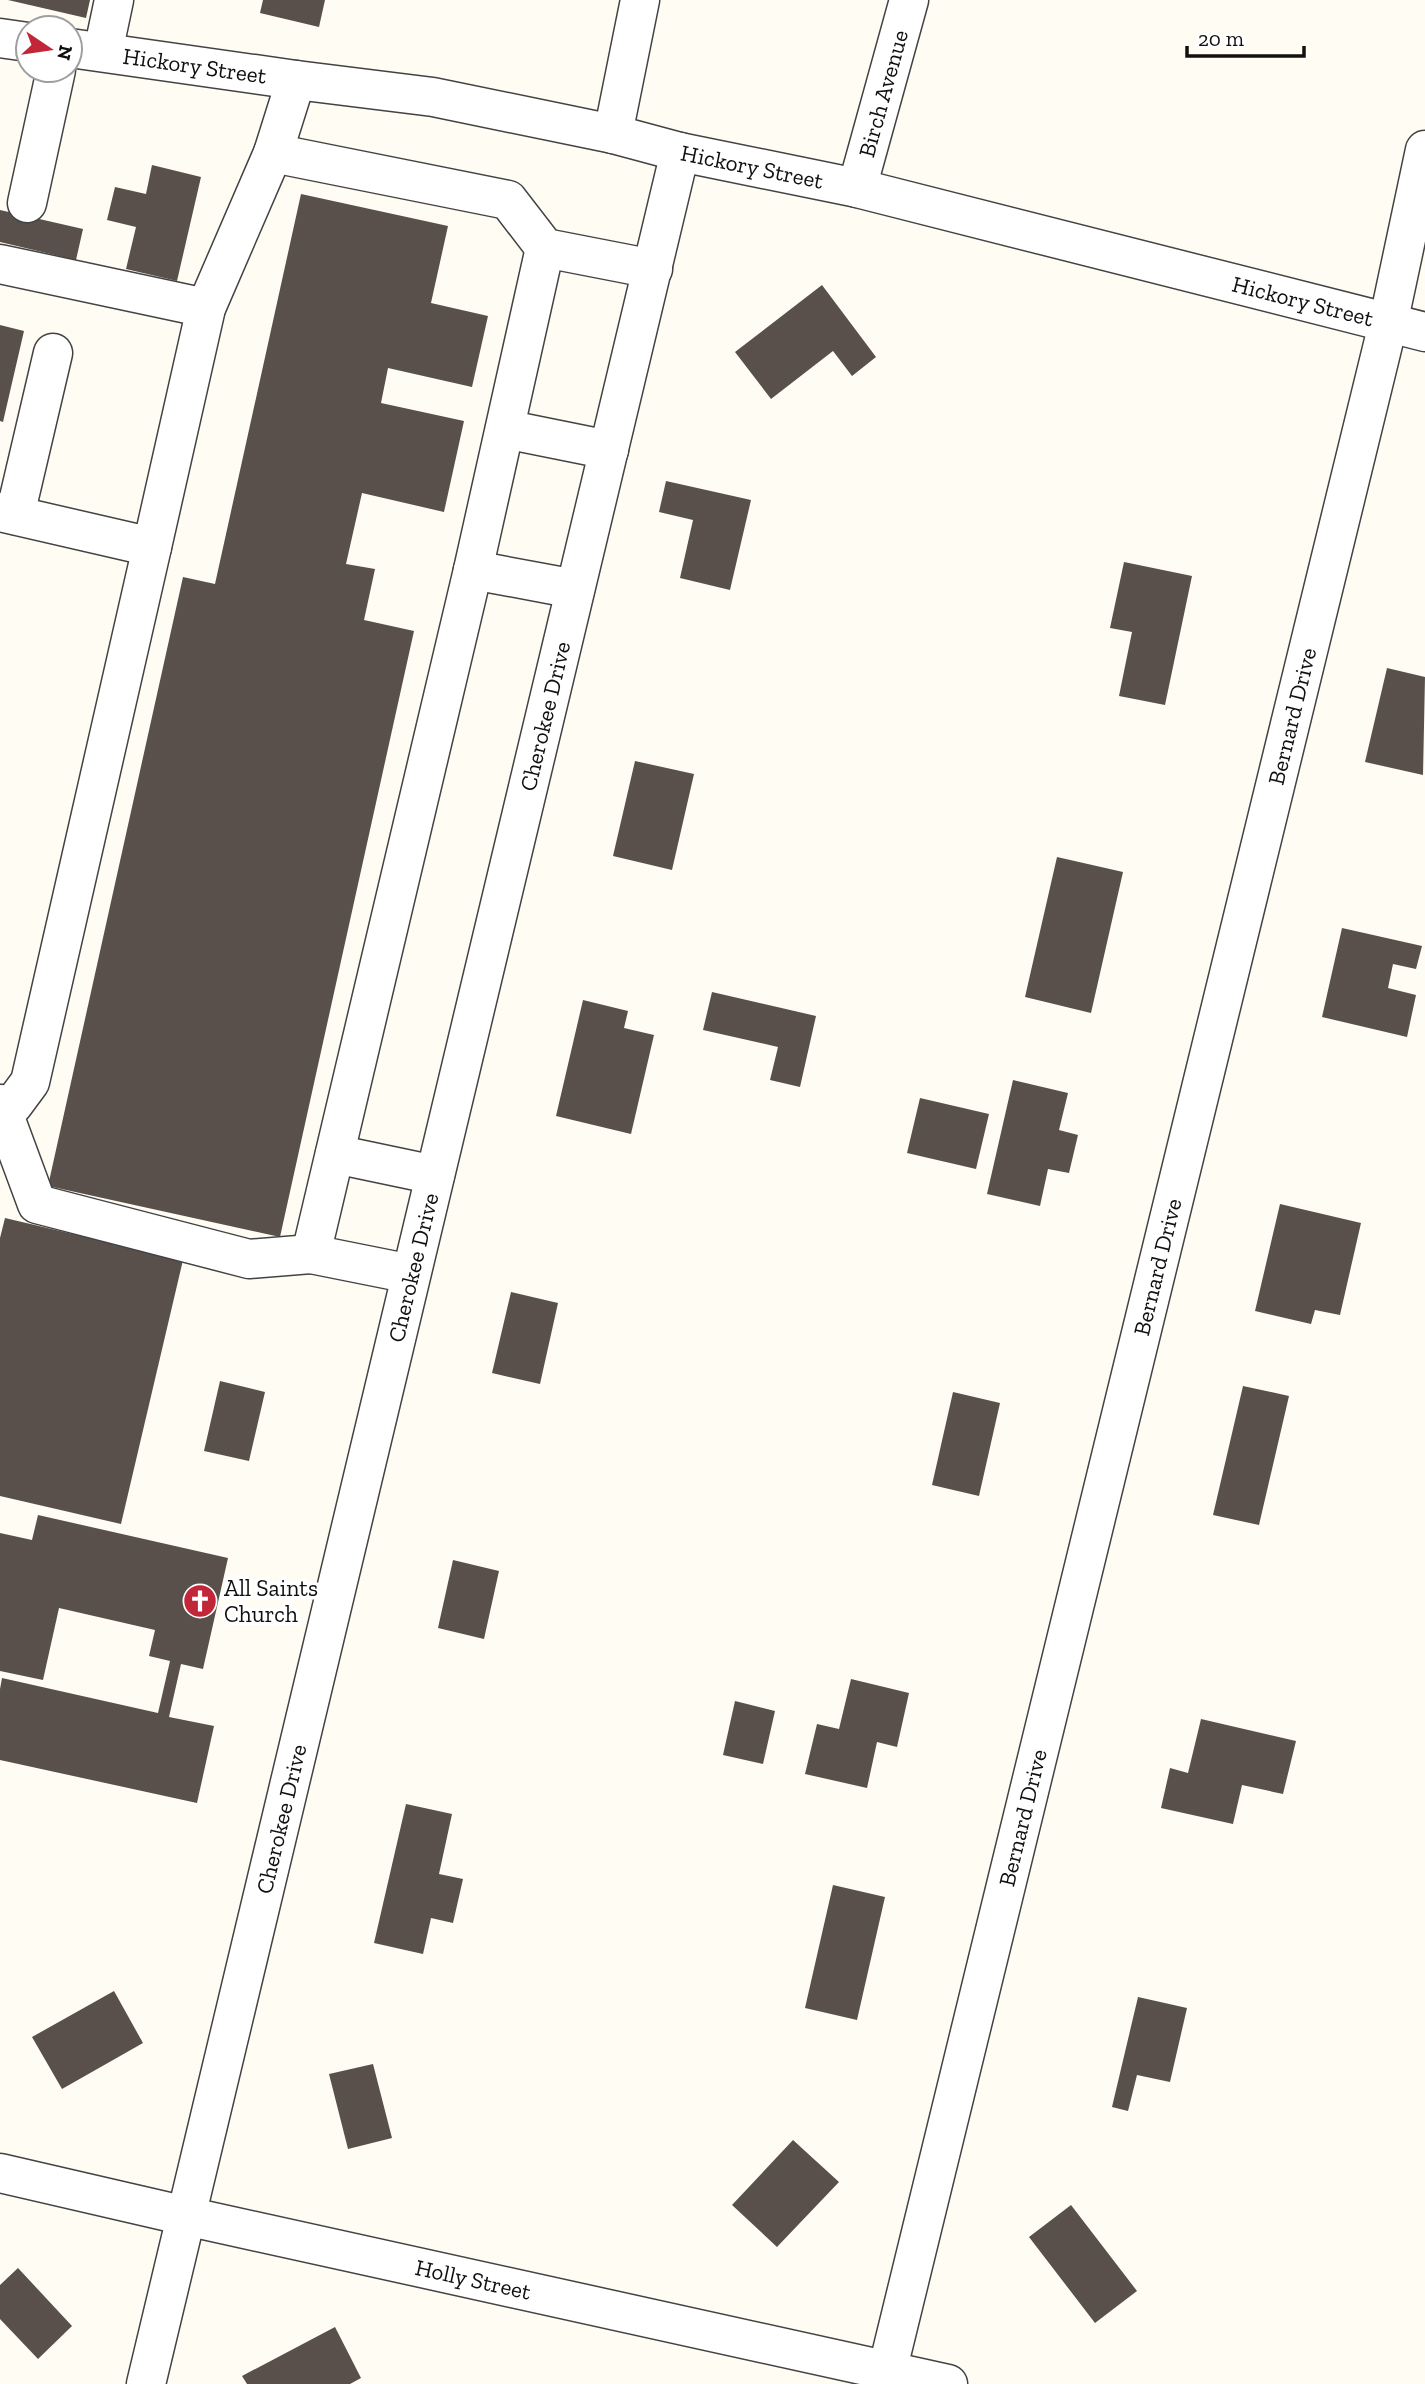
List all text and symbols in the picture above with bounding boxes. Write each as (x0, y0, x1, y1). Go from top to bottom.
north arrow (14, 14, 84, 84)
scale bar (1187, 14, 1304, 58)
text: 20 m (1198, 26, 1244, 51)
street label: Birch Avenue (852, 27, 914, 160)
street label: Hickory Street (121, 42, 269, 90)
text: N (52, 43, 78, 62)
street label: Hickory Street (678, 139, 826, 195)
street label: Hickory Street (1229, 270, 1377, 332)
street label: Cherokee Drive (514, 639, 576, 794)
street label: Bernard Drive (1262, 645, 1322, 788)
street label: Cherokee Drive (382, 1190, 444, 1345)
street label: Bernard Drive (1127, 1195, 1188, 1338)
place label: All Saints Church (224, 1574, 318, 1628)
church icon: All Saints Church (181, 1582, 219, 1620)
street label: Cherokee Drive (250, 1741, 313, 1896)
street label: Bernard Drive (992, 1746, 1053, 1889)
street label: Holly Street (413, 2253, 534, 2306)

